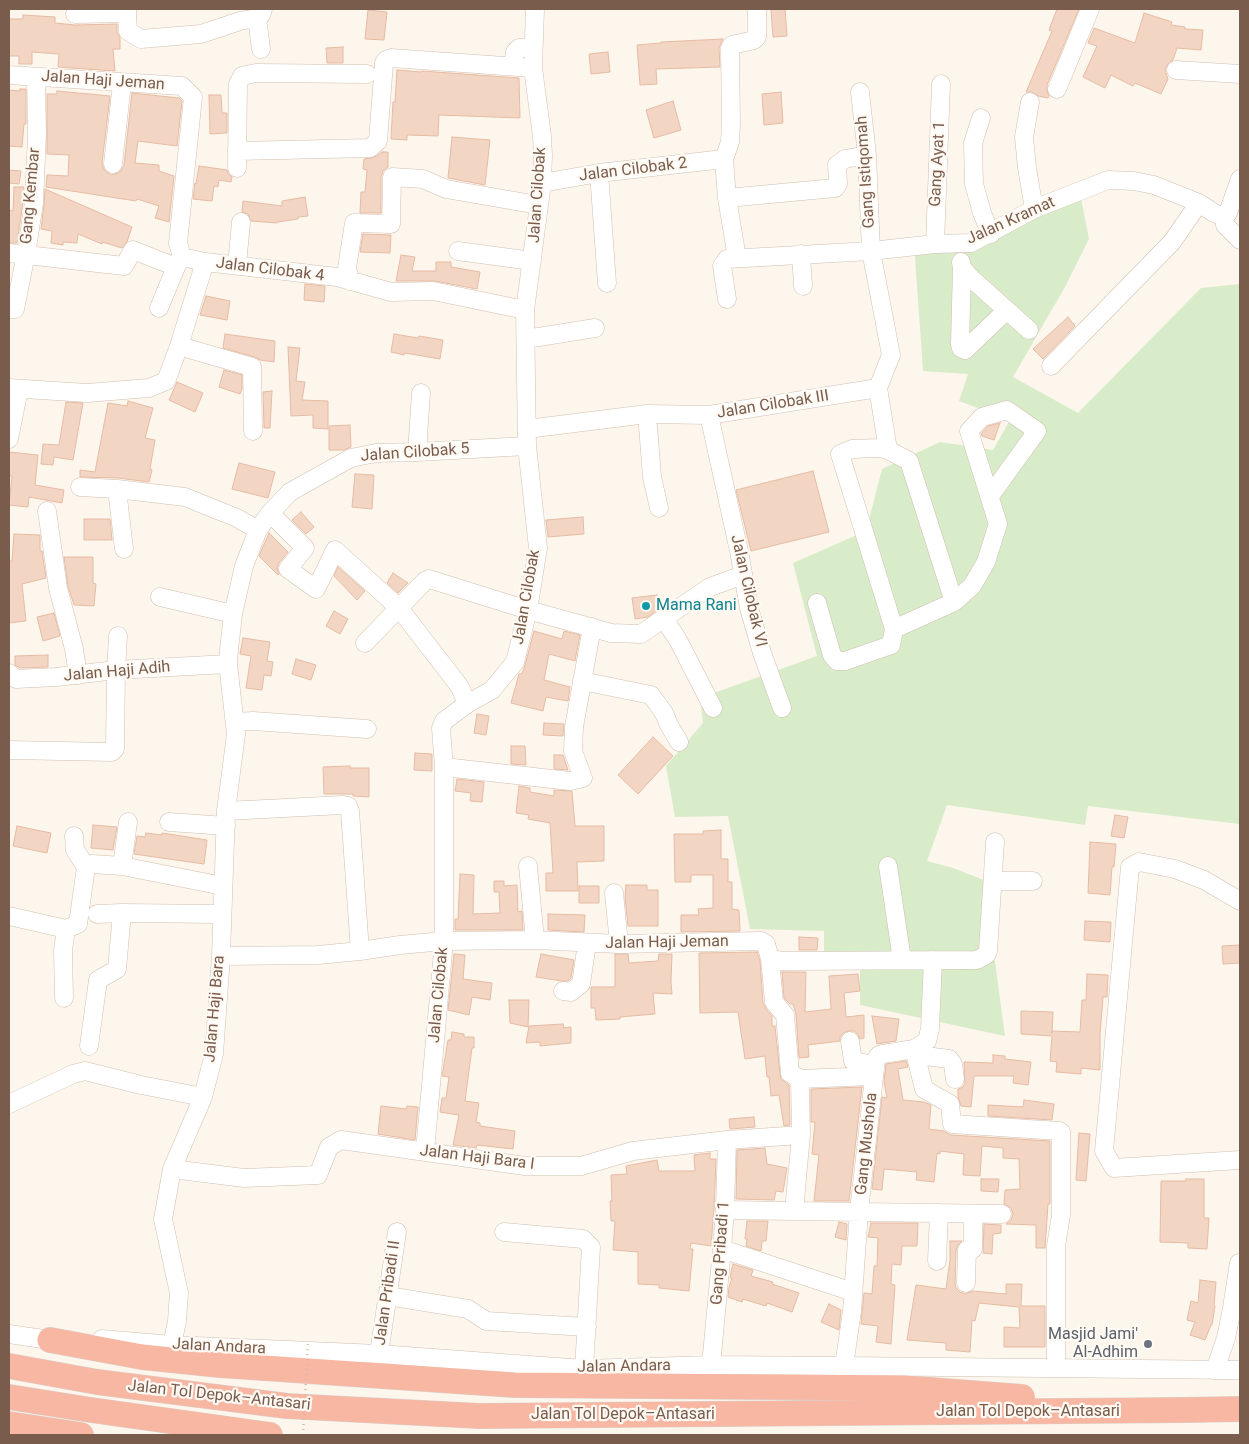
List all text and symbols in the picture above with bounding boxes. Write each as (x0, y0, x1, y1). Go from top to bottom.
street label: Jalan Haji Jeman (41, 67, 165, 95)
street label: Gang Istiqomah (852, 115, 880, 229)
street label: Gang Ayat 1 (926, 121, 950, 207)
street label: Jalan Cilobak (525, 146, 551, 244)
street label: Gang Kembar (17, 147, 45, 245)
street label: Jalan Cilobak 2 (578, 154, 688, 186)
street label: Jalan Kramat (964, 193, 1058, 249)
street label: Jalan Cilobak 4 (215, 254, 325, 286)
street label: Jalan Cilobak III (716, 387, 830, 423)
street label: Jalan Cilobak 5 (360, 440, 470, 466)
street label: Jalan Cilobak VI (726, 533, 770, 649)
street label: Jalan Cilobak (509, 548, 545, 646)
place label: Mama Rani (656, 596, 737, 616)
marker: Mama Rani (640, 600, 652, 612)
street label: Jalan Haji Adih (63, 658, 171, 686)
street label: Jalan Haji Jeman (605, 932, 729, 954)
street label: Jalan Cilobak (425, 946, 453, 1044)
street label: Jalan Haji Bara (201, 955, 229, 1063)
street label: Gang Mushola (852, 1092, 882, 1196)
street label: Jalan Haji Bara I (418, 1141, 536, 1175)
street label: Gang Pribadi 1 (708, 1200, 734, 1306)
street label: Jalan Pribadi II (371, 1239, 405, 1347)
place label: Masjid Jami' Al-Adhim (1048, 1325, 1138, 1363)
street label: Jalan Andara (172, 1335, 266, 1359)
marker: Masjid Jami' Al-Adhim (1142, 1338, 1154, 1350)
street label: Jalan Andara (577, 1357, 671, 1377)
street label: Jalan Tol Depok–Antasari (127, 1377, 311, 1415)
street label: Jalan Tol Depok–Antasari (936, 1402, 1120, 1422)
street label: Jalan Tol Depok–Antasari (531, 1405, 715, 1425)

